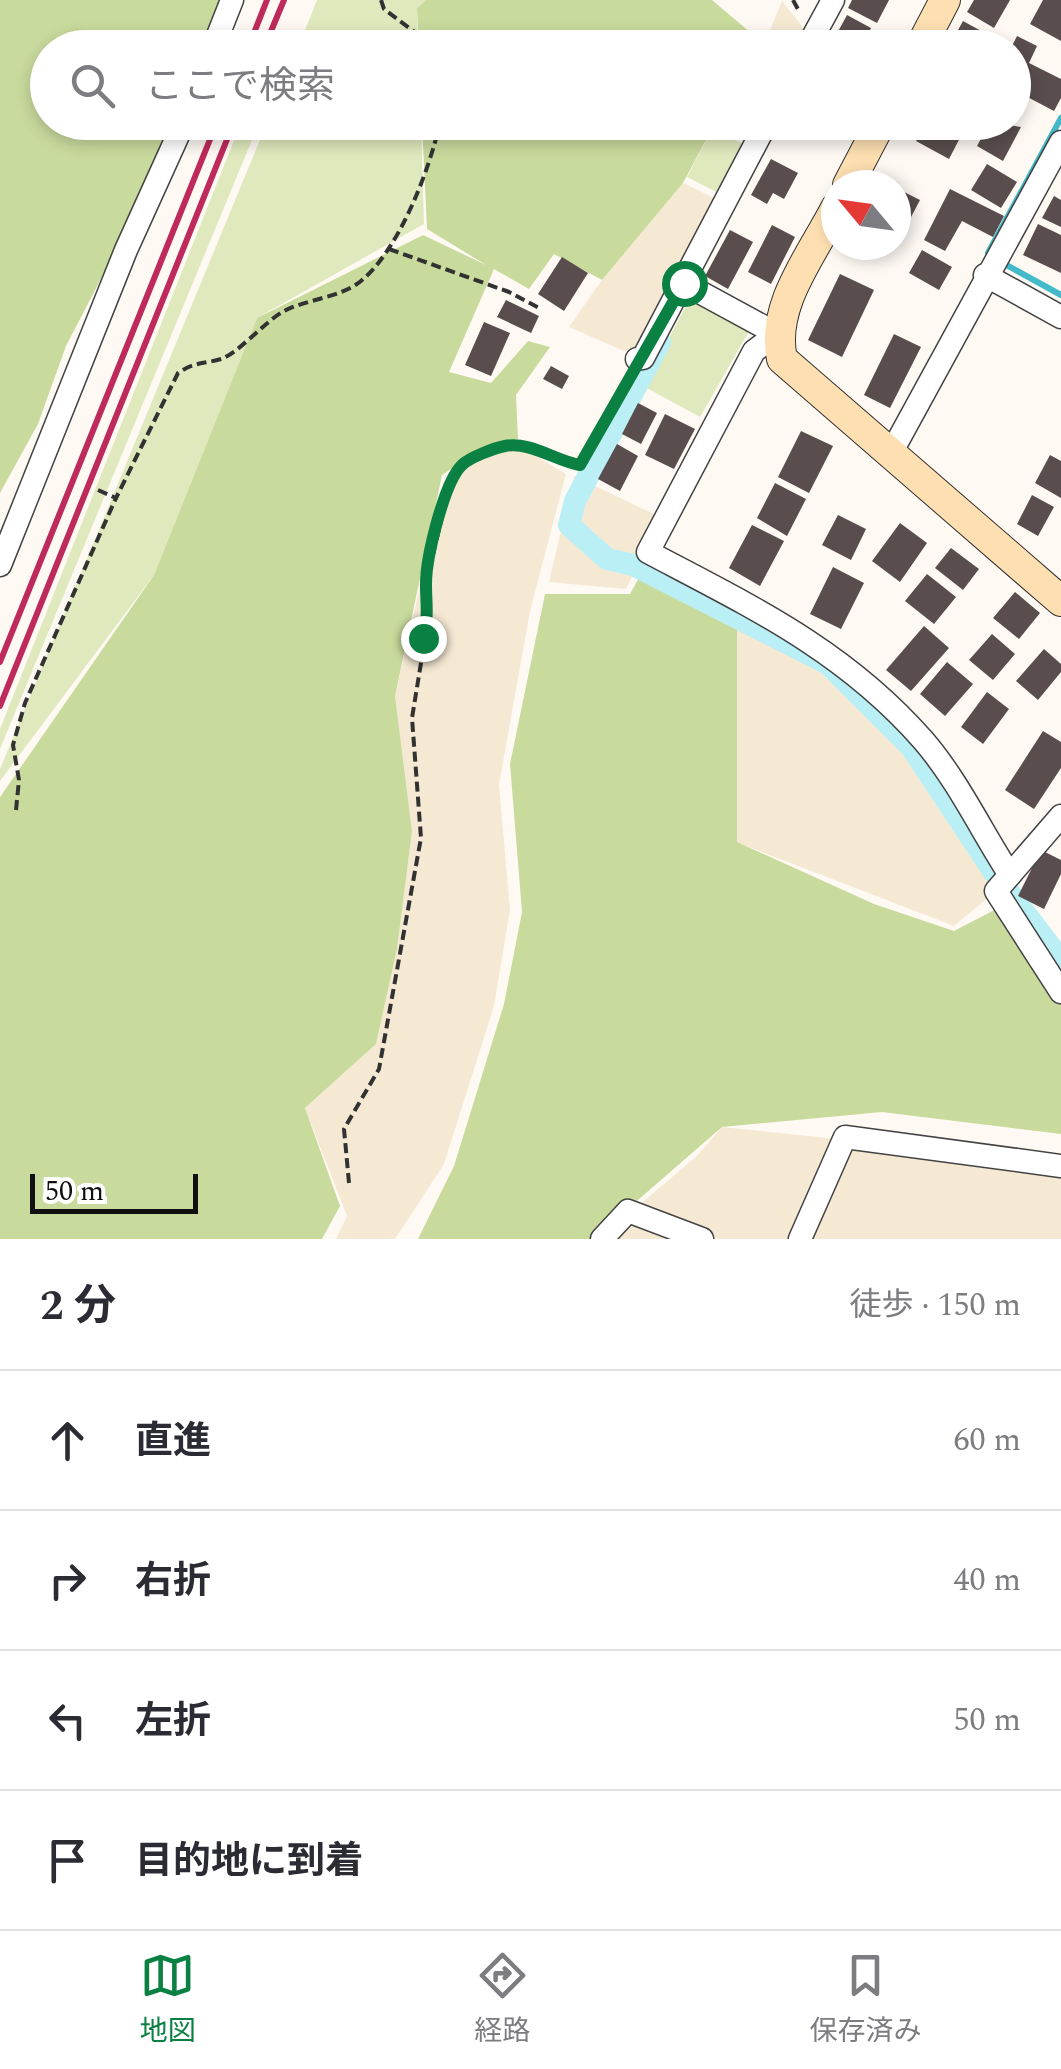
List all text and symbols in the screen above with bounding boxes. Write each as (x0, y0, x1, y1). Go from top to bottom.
search box (30, 30, 1031, 140)
icon: search (65, 58, 120, 113)
text: ここで検索 (145, 58, 335, 116)
north arrow (821, 170, 911, 260)
route start (662, 261, 708, 307)
route end (401, 616, 447, 662)
scale bar (30, 1169, 198, 1214)
text: 50 m (45, 1170, 104, 1213)
text: 2 分 (40, 1275, 116, 1338)
text: 徒歩 · 150 m (849, 1281, 1021, 1330)
icon: ahead (40, 1413, 95, 1468)
text: 直進 (135, 1413, 211, 1471)
text: 60 m (953, 1416, 1021, 1465)
icon: right (40, 1553, 95, 1608)
text: 右折 (135, 1553, 211, 1611)
text: 40 m (953, 1556, 1021, 1605)
icon: left (40, 1693, 95, 1748)
text: 左折 (135, 1693, 211, 1751)
text: 50 m (953, 1696, 1021, 1745)
icon: arrive (40, 1833, 95, 1888)
text: 目的地に到着 (135, 1833, 363, 1891)
tab: 地図 (139, 1948, 196, 2053)
tab: 経路 (474, 1948, 531, 2053)
tab: 保存済み (809, 1948, 922, 2053)

